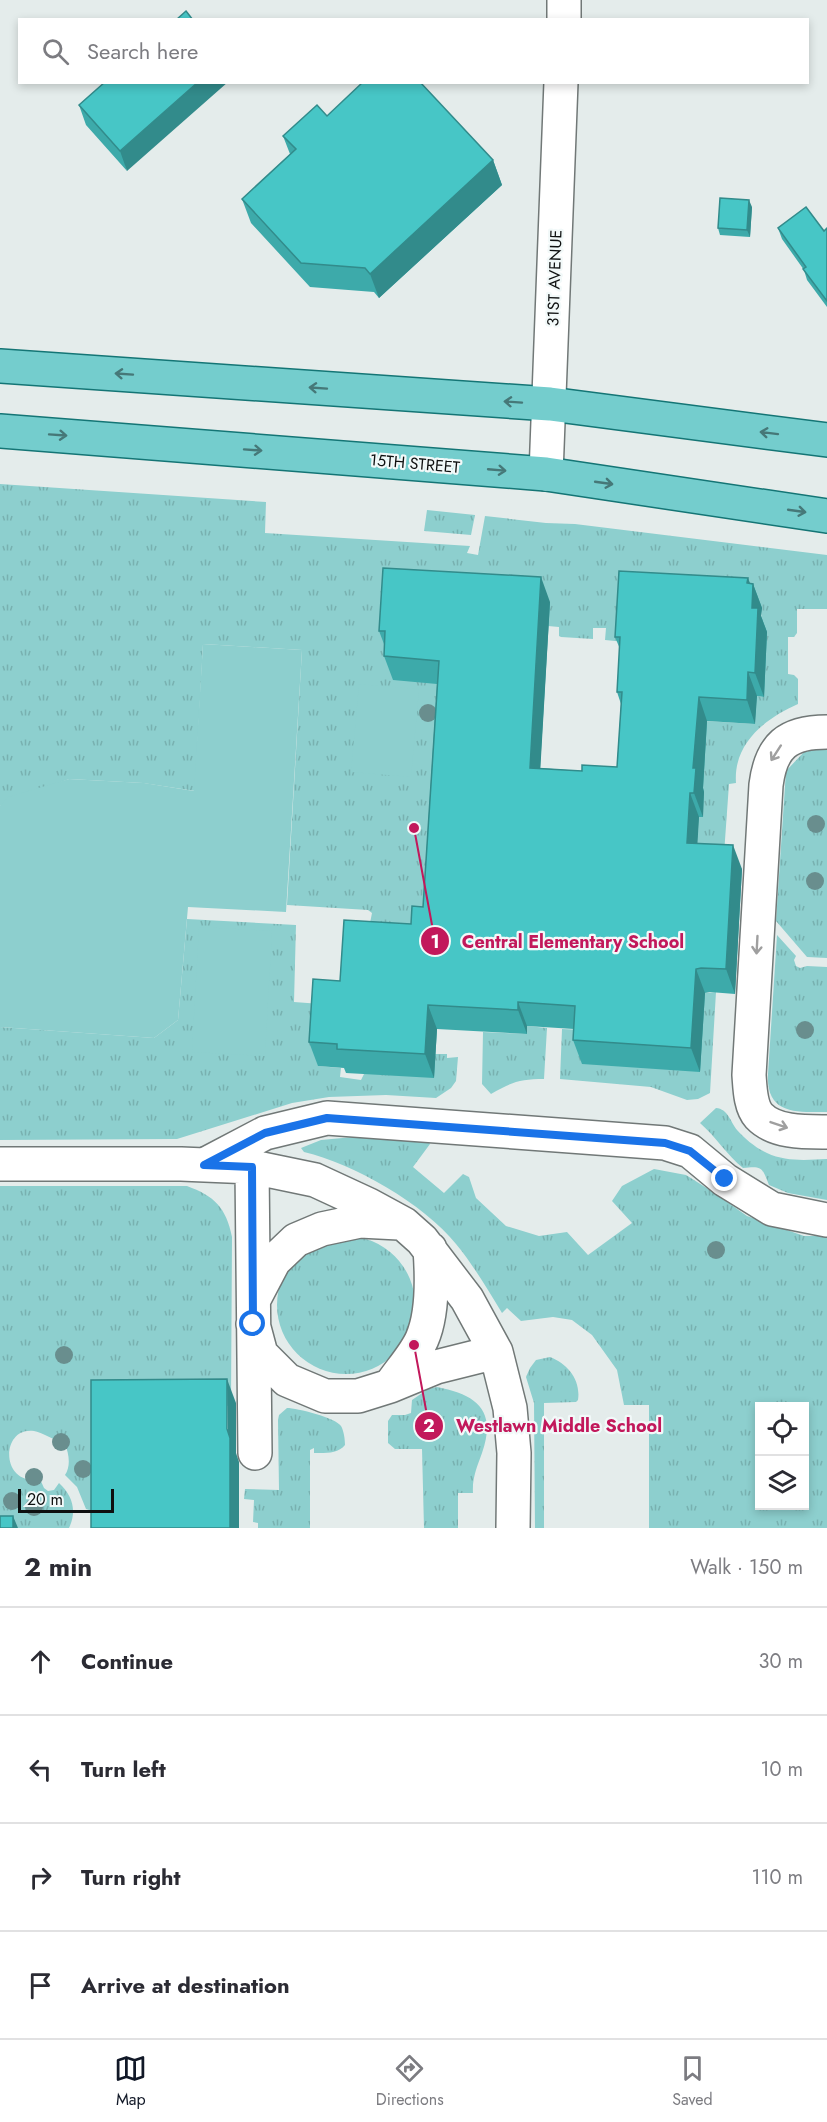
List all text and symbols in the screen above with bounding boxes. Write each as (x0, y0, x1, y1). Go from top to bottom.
search box (18, 18, 809, 84)
icon: search (39, 35, 72, 68)
text: Search here (87, 35, 198, 67)
street label: 31ST AVENUE (541, 229, 568, 327)
one-way arrow (114, 368, 134, 379)
one-way arrow (309, 382, 329, 393)
one-way arrow (503, 396, 523, 407)
one-way arrow (760, 427, 779, 438)
one-way arrow (48, 430, 68, 441)
one-way arrow (242, 445, 262, 456)
street label: 15TH STREET (369, 448, 461, 479)
one-way arrow (487, 465, 507, 476)
one-way arrow (594, 477, 613, 488)
one-way arrow (786, 506, 806, 517)
one-way arrow (770, 744, 782, 761)
callout: Central Elementary School (420, 923, 696, 959)
text: 1 (430, 929, 440, 955)
text: Central Elementary School (462, 929, 684, 955)
one-way arrow (751, 935, 762, 955)
one-way arrow (769, 1121, 788, 1132)
route end (711, 1165, 737, 1191)
route start (239, 1310, 265, 1336)
map controls (755, 1402, 809, 1510)
button: locate (755, 1402, 809, 1456)
callout: Westlawn Middle School (414, 1408, 674, 1444)
text: 2 (423, 1413, 435, 1439)
text: Westlawn Middle School (456, 1413, 662, 1439)
button: layers (755, 1456, 809, 1510)
scale bar (18, 1486, 114, 1514)
text: 20 m (27, 1488, 63, 1511)
text: 2 min (24, 1548, 92, 1586)
text: Walk · 150 m (690, 1553, 803, 1582)
icon: ahead (24, 1645, 57, 1678)
text: Continue (81, 1645, 173, 1677)
text: 30 m (758, 1647, 803, 1676)
icon: left (24, 1753, 57, 1786)
text: Turn left (81, 1753, 166, 1785)
text: 10 m (760, 1755, 803, 1784)
icon: right (24, 1861, 57, 1894)
text: Turn right (81, 1861, 181, 1893)
text: 110 m (751, 1863, 803, 1892)
icon: arrive (24, 1969, 57, 2002)
text: Arrive at destination (81, 1969, 290, 2001)
tab: Map (114, 2052, 147, 2111)
tab: Directions (376, 2052, 444, 2111)
tab: Saved (672, 2052, 713, 2111)

